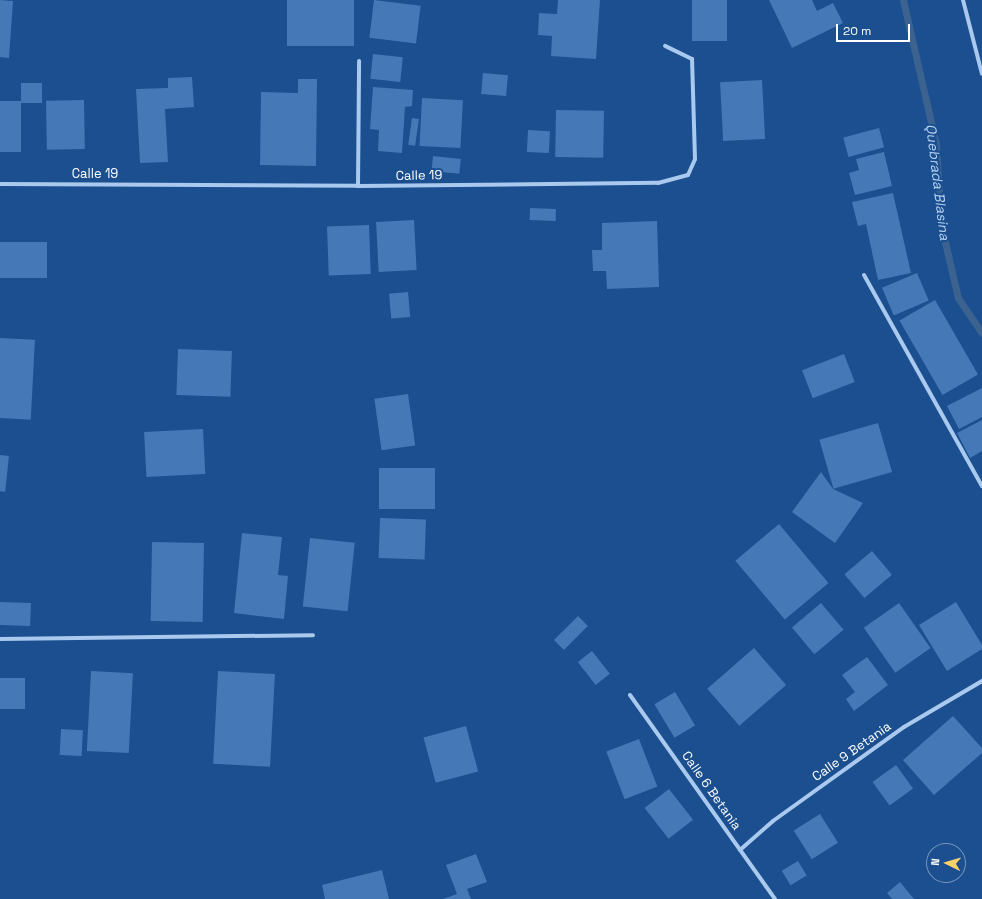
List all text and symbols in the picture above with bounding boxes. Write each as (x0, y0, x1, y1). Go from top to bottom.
scale bar (838, 16, 912, 42)
text: 20 m (843, 23, 871, 39)
water label: Quebrada Blasina (923, 123, 953, 241)
street label: Calle 19 (72, 166, 118, 182)
street label: Calle 19 (396, 168, 442, 184)
street label: Calle 9 Betania (810, 719, 894, 785)
street label: Calle 6 Betania (678, 749, 744, 833)
north arrow (926, 843, 966, 883)
text: N (928, 858, 942, 866)

